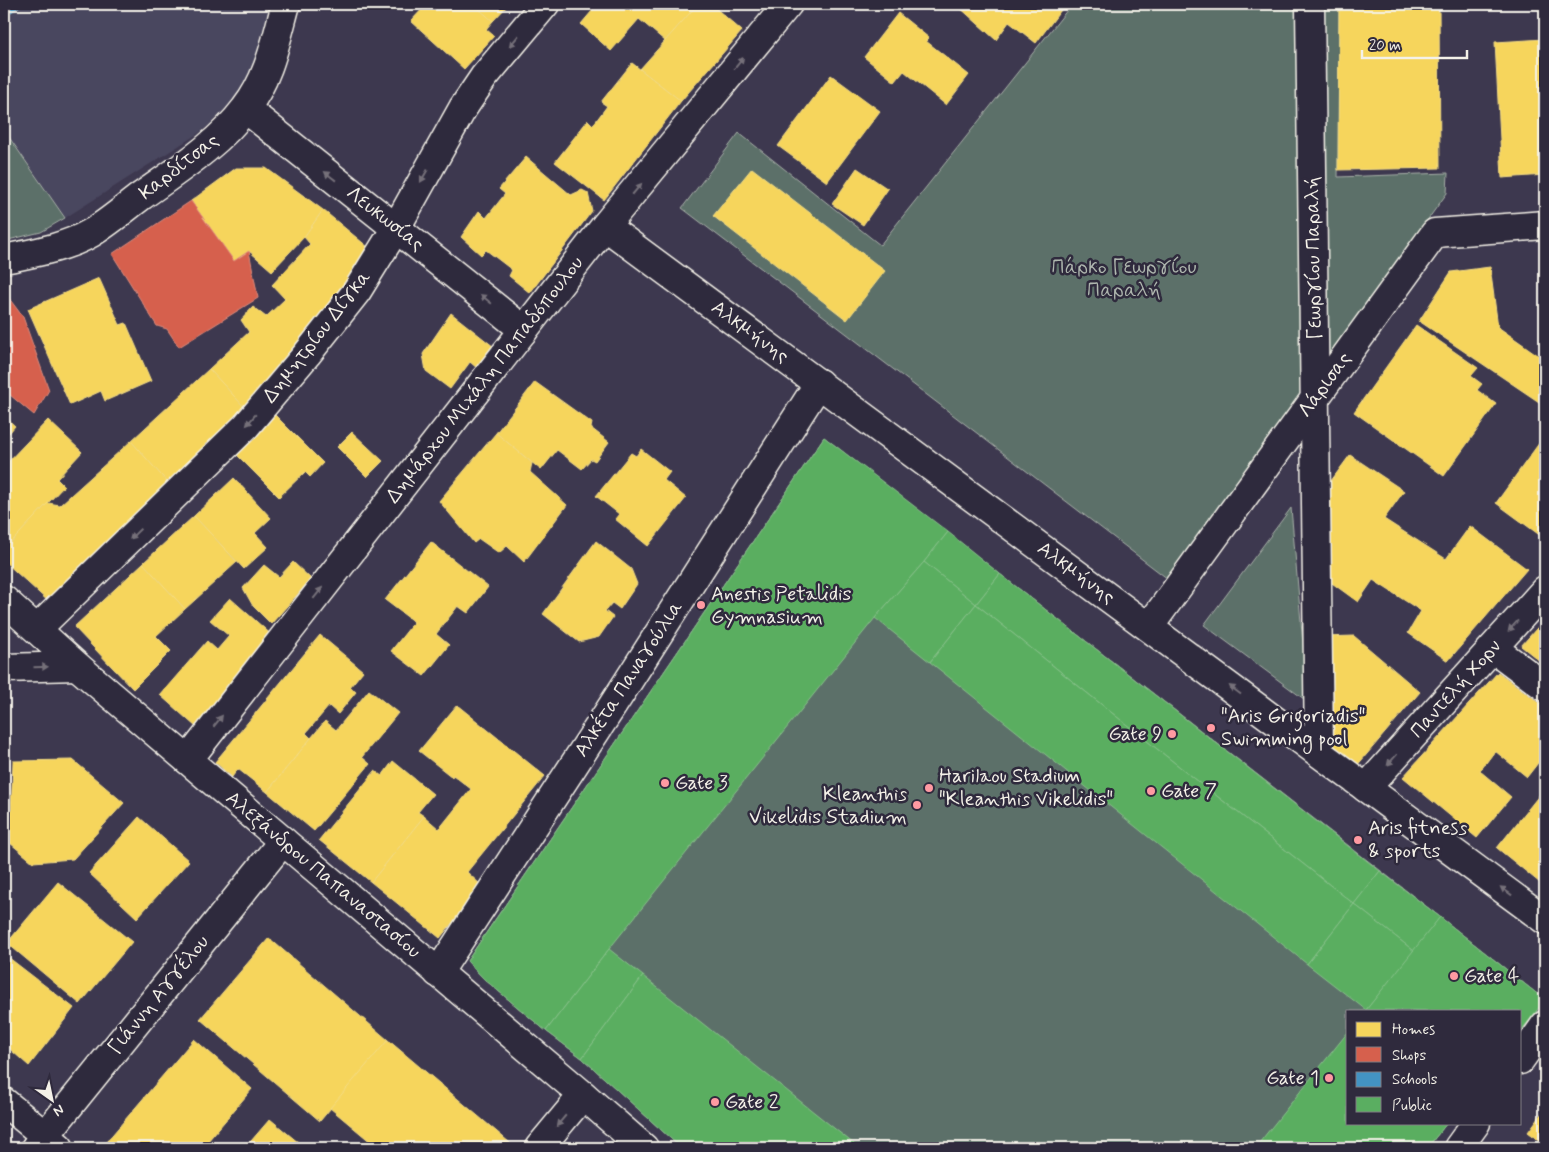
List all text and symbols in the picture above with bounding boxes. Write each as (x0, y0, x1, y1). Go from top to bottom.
scale bar (1362, 28, 1466, 60)
one-way arrow (509, 35, 520, 47)
text: 20 m (1369, 36, 1401, 56)
one-way arrow (734, 57, 745, 70)
street label: Καρδίτσας (133, 127, 225, 207)
one-way arrow (420, 169, 429, 183)
one-way arrow (324, 170, 337, 181)
street label: Γεωργίου Παραλή (1299, 176, 1329, 340)
street label: Λευκωσίας (340, 180, 430, 258)
one-way arrow (631, 183, 642, 196)
street label: Δημάρχου Μιχάλη Παπαδόπουλου (380, 251, 590, 509)
park label: Πάρκο Γεωργίου Παραλή (1052, 254, 1196, 304)
street label: Δημητρίου Δίγκα (257, 265, 377, 409)
one-way arrow (480, 294, 493, 305)
street label: Αλκμήνης (705, 294, 795, 370)
street label: Λάρισας (1292, 347, 1358, 423)
one-way arrow (246, 414, 257, 427)
one-way arrow (130, 528, 142, 540)
street label: Αλκμήνης (1031, 535, 1121, 611)
place label: Anestis Petalidis Gymnasium (711, 581, 852, 631)
one-way arrow (313, 587, 324, 600)
street label: Αλκέτα Παναγούλια (568, 595, 690, 762)
marker: Anestis Petalidis Gymnasium (695, 599, 707, 611)
one-way arrow (1507, 620, 1518, 633)
street label: Παντελή Χορν (1404, 634, 1508, 744)
one-way arrow (33, 663, 49, 671)
one-way arrow (1228, 685, 1242, 695)
place label: "Aris Grigoriadis" Swimming pool (1221, 703, 1365, 754)
one-way arrow (213, 714, 223, 728)
place label: Gate 9 (1108, 721, 1162, 748)
marker: "Aris Grigoriadis" Swimming pool (1205, 722, 1217, 734)
marker: Gate 9 (1166, 728, 1178, 740)
one-way arrow (1386, 753, 1398, 765)
place label: Harilaou Stadium "Kleanthis Vikelidis" (939, 763, 1113, 813)
place label: Gate 3 (675, 770, 728, 797)
marker: Gate 3 (659, 777, 671, 789)
place label: Gate 7 (1161, 778, 1217, 805)
place label: Kleanthis Vikelidis Stadium (749, 781, 907, 831)
marker: Harilaou Stadium "Kleanthis Vikelidis" (923, 782, 935, 794)
street label: Αλεξάνδρου Παπαναστασίου (220, 785, 426, 965)
marker: Gate 7 (1145, 785, 1157, 797)
marker: Kleanthis Vikelidis Stadium (911, 799, 923, 811)
place label: Aris fitness & sports (1368, 815, 1467, 865)
marker: Aris fitness & sports (1352, 834, 1364, 846)
one-way arrow (1499, 886, 1513, 896)
street label: Γιάννη Αγγέλου (102, 929, 216, 1061)
place label: Gate 4 (1464, 963, 1520, 990)
marker: Gate 4 (1448, 970, 1460, 982)
legend (1346, 1010, 1522, 1124)
text: Homes (1392, 1020, 1435, 1040)
text: Shops (1392, 1046, 1427, 1066)
place label: Gate 1 (1266, 1065, 1319, 1092)
text: Schools (1392, 1070, 1438, 1090)
marker: Gate 1 (1323, 1072, 1335, 1084)
north arrow (28, 1074, 78, 1124)
place label: Gate 2 (725, 1089, 779, 1116)
marker: Gate 2 (709, 1096, 721, 1108)
text: Public (1392, 1096, 1432, 1116)
text: N (50, 1100, 67, 1120)
one-way arrow (555, 1115, 567, 1127)

